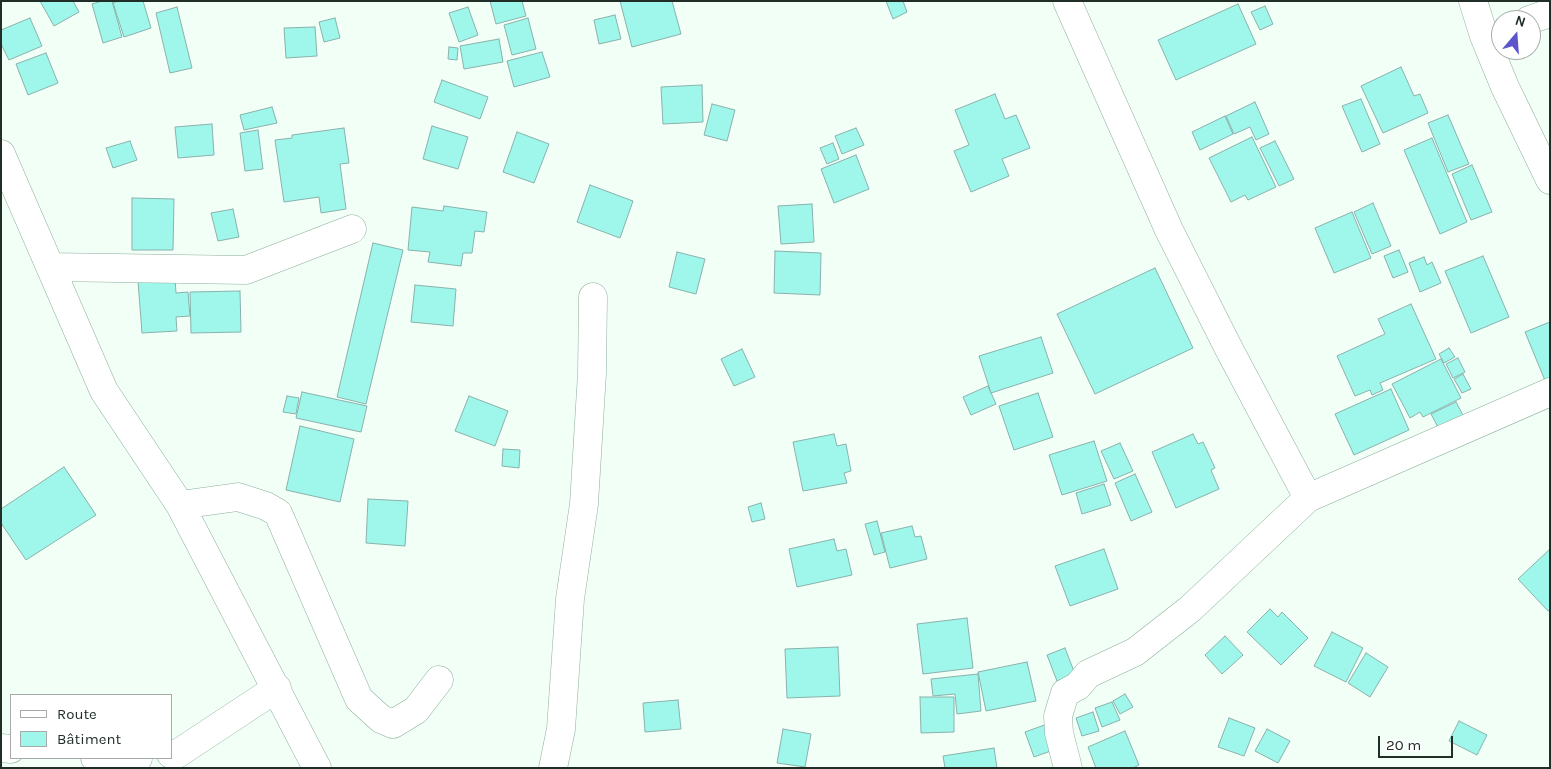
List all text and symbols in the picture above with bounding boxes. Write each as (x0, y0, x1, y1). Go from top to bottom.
north arrow (1491, 10, 1541, 60)
text: N (1513, 12, 1528, 31)
legend (10, 694, 172, 759)
text: Route (57, 705, 97, 723)
scale bar (1381, 726, 1456, 758)
text: Bâtiment (57, 730, 121, 748)
text: 20 m (1386, 736, 1421, 754)

